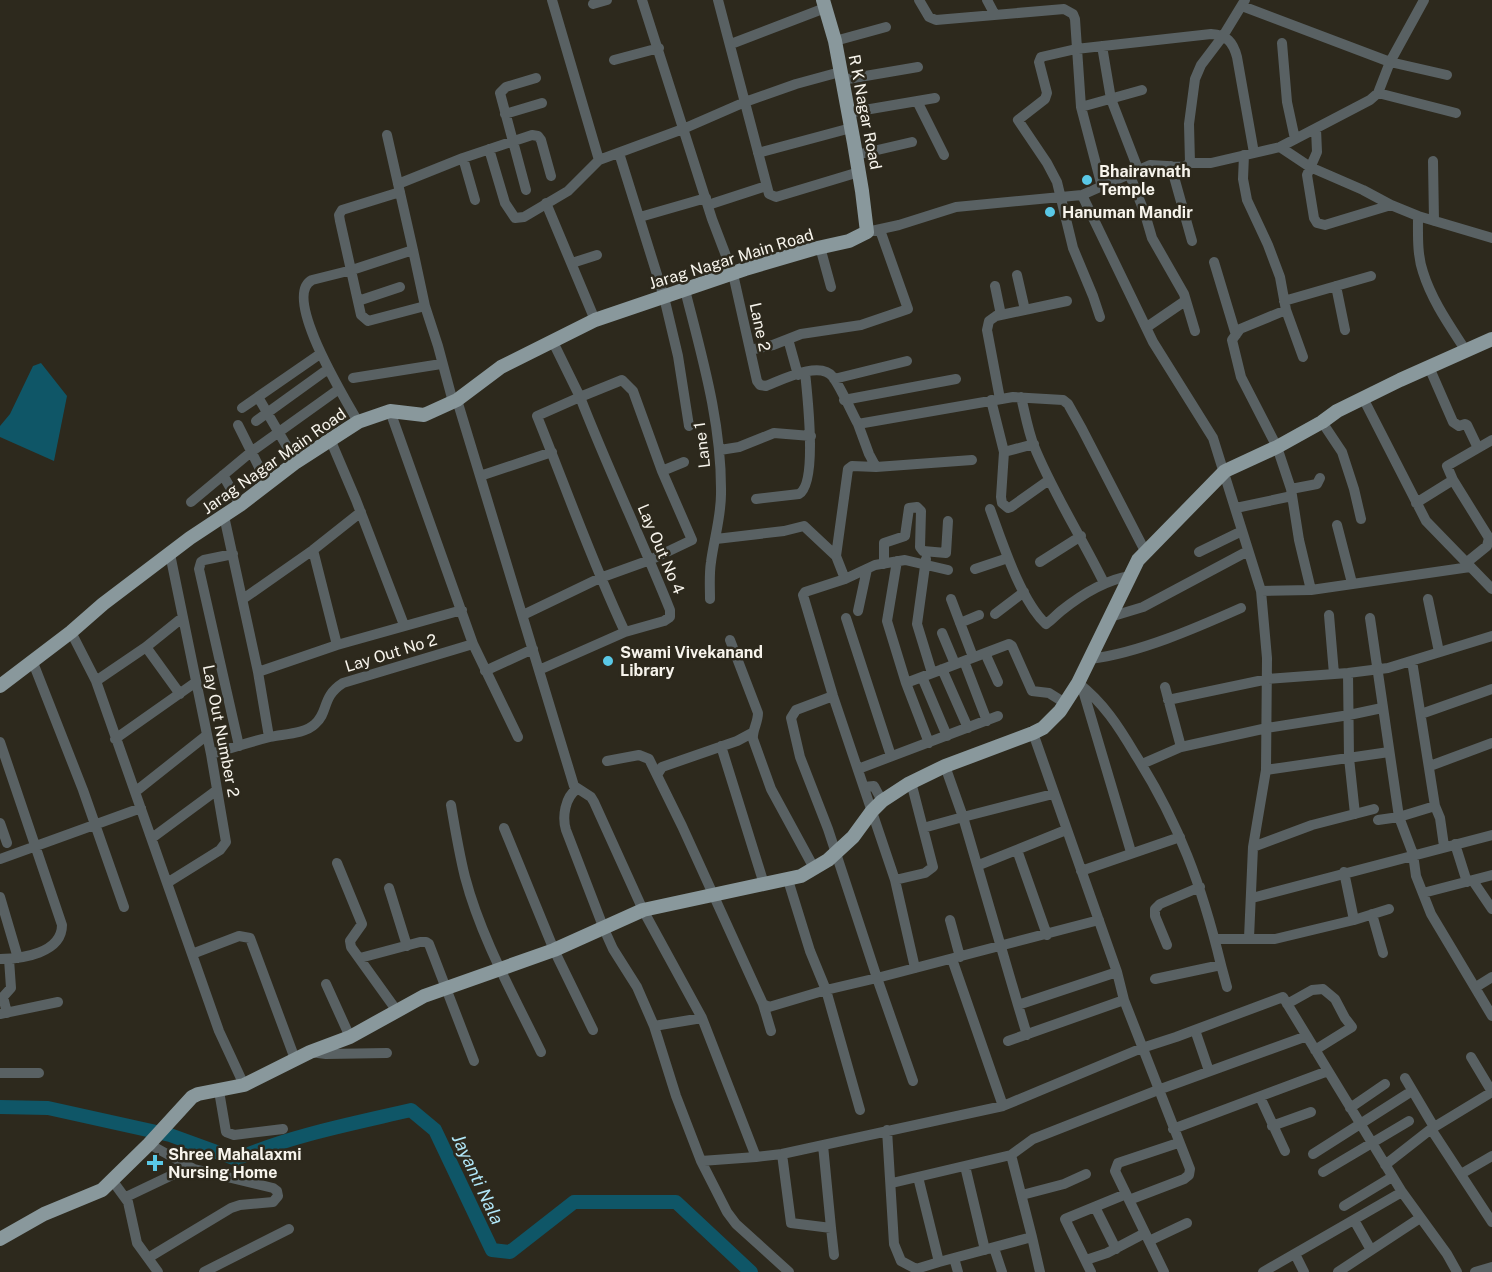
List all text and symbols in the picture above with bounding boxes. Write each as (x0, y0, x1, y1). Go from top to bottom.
street label: R K Nagar Road (845, 53, 885, 171)
place label: Bhairavnath Temple (1099, 162, 1191, 199)
marker: Bhairavnath Temple (1080, 173, 1094, 187)
place label: Hanuman Mandir (1062, 203, 1193, 222)
marker: Hanuman Mandir (1043, 205, 1057, 219)
street label: Jarag Nagar Main Road (646, 225, 816, 293)
street label: Lane 2 (746, 301, 774, 353)
street label: Jarag Nagar Main Road (198, 404, 350, 518)
street label: Lane 1 (690, 421, 714, 469)
street label: Lay Out No 4 (634, 501, 688, 597)
street label: Lay Out No 2 (343, 630, 439, 676)
place label: Swami Vivekanand Library (620, 643, 763, 680)
marker: Swami Vivekanand Library (601, 654, 615, 668)
street label: Lay Out Number 2 (199, 663, 243, 799)
water label: Jayanti Nala (448, 1130, 508, 1228)
place label: Shree Mahalaxmi Nursing Home (168, 1145, 301, 1182)
marker: Shree Mahalaxmi Nursing Home (146, 1154, 164, 1172)

